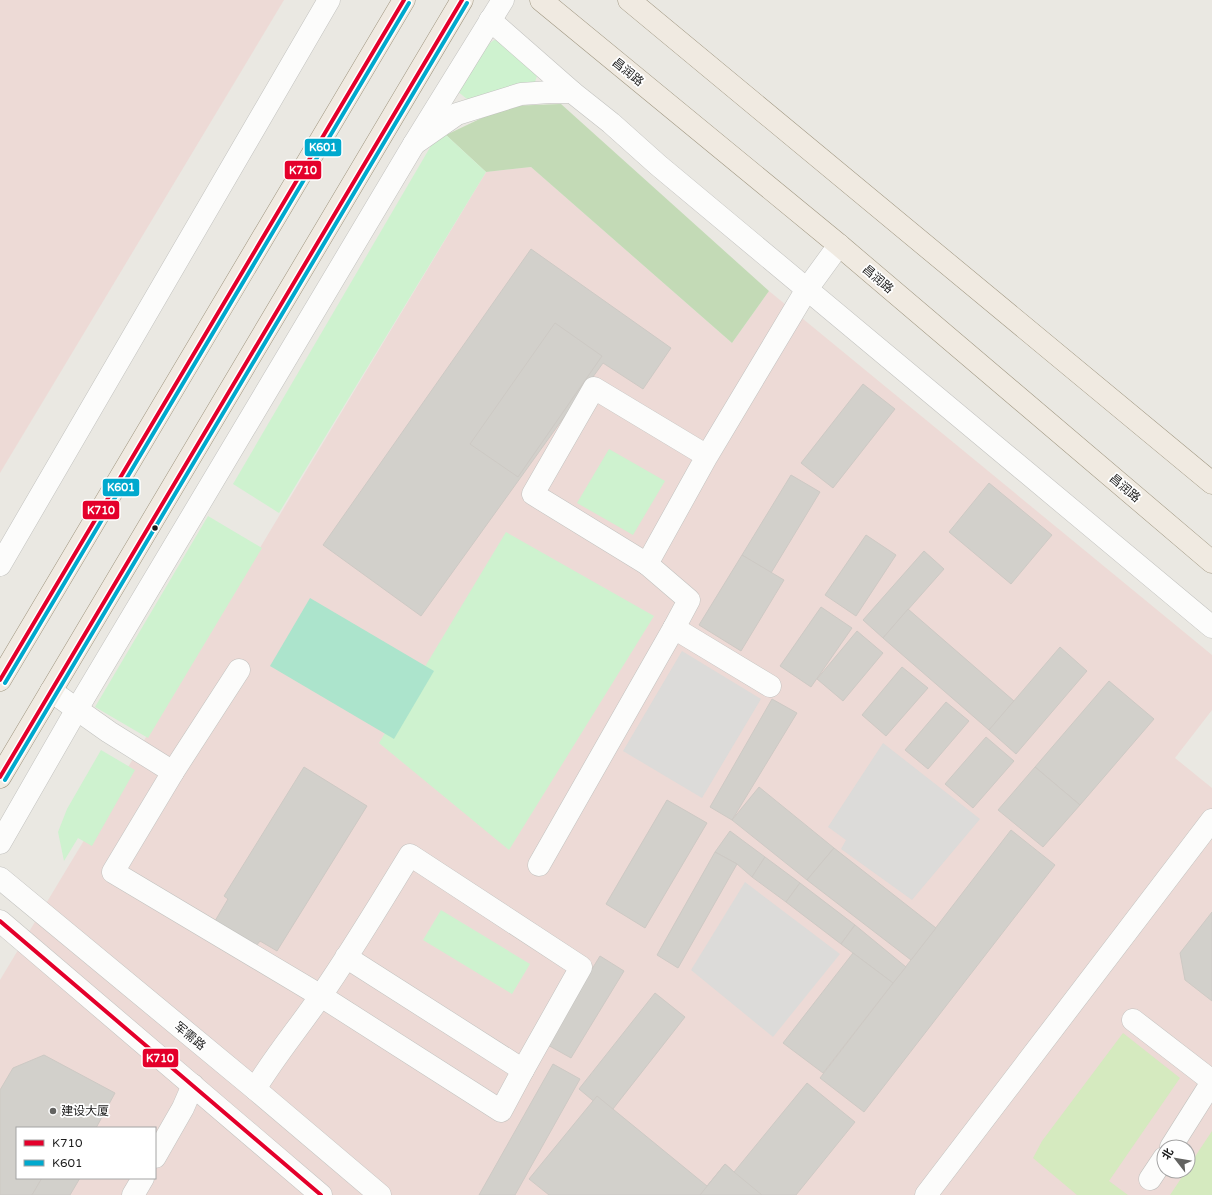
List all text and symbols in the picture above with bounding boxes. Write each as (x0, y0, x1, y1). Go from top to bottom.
street label: 昌润路 (610, 55, 646, 89)
line badge: K601 (304, 138, 342, 157)
text: K601 (309, 141, 337, 154)
line badge: K710 (284, 160, 322, 180)
text: K710 (289, 164, 317, 177)
street label: 昌润路 (860, 262, 896, 296)
street label: 昌润路 (1107, 471, 1143, 505)
line badge: K601 (102, 478, 140, 497)
text: K601 (107, 481, 135, 494)
line badge: K710 (82, 500, 120, 520)
text: K710 (87, 504, 115, 517)
unlabelled marker (150, 523, 160, 533)
street label: 军需路 (172, 1019, 208, 1053)
line badge: K710 (142, 1048, 179, 1068)
text: K710 (146, 1052, 174, 1065)
place label: 建设大厦 (61, 1104, 109, 1118)
marker: 建设大厦 (48, 1106, 58, 1116)
legend (16, 1127, 156, 1179)
text: K710 (52, 1136, 83, 1150)
north arrow (1156, 1139, 1196, 1179)
text: 北 (1159, 1146, 1176, 1162)
text: K601 (52, 1156, 83, 1170)

